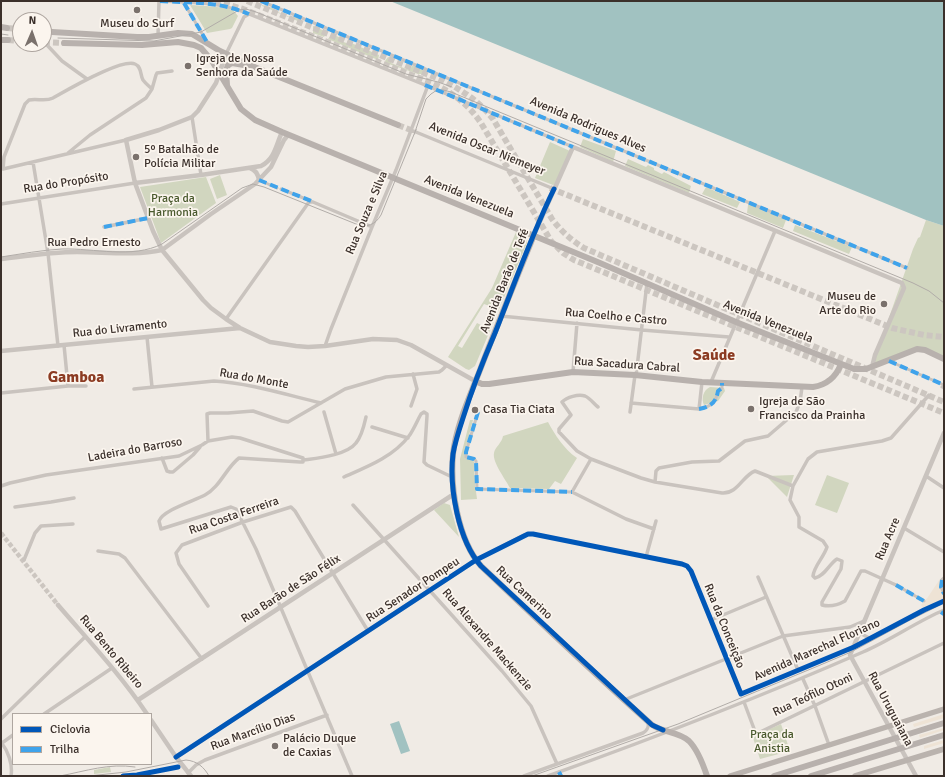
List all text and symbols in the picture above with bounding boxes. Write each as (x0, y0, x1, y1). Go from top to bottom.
marker: Museu do Surf (132, 5, 142, 15)
north arrow (12, 12, 52, 52)
text: N (28, 14, 36, 27)
place label: Museu do Surf (100, 17, 174, 31)
place label: Igreja de Nossa Senhora da Saúde (196, 52, 288, 80)
marker: Igreja de Nossa Senhora da Saúde (183, 61, 193, 71)
street label: Avenida Rodrigues Alves (528, 94, 648, 156)
street label: Avenida Oscar Niemeyer (427, 119, 547, 179)
place label: 5º Batalhão de Polícia Militar (144, 143, 219, 171)
marker: 5º Batalhão de Polícia Militar (131, 152, 141, 162)
street label: Rua do Propósito (22, 169, 110, 197)
street label: Rua Souza e Silva (343, 169, 391, 257)
street label: Avenida Venezuela (422, 172, 516, 222)
park label: Praça da Harmonia (148, 192, 198, 220)
street label: Avenida Barão de Tefé (477, 226, 533, 336)
street label: Rua Pedro Ernesto (47, 236, 141, 250)
place label: Museu de Arte do Rio (819, 290, 876, 318)
street label: Avenida Venezuela (721, 297, 815, 347)
marker: Museu de Arte do Rio (879, 299, 889, 309)
street label: Rua Coelho e Castro (564, 305, 668, 329)
street label: Rua do Livramento (72, 317, 168, 341)
district label: Saúde (693, 346, 735, 366)
street label: Rua Sacadura Cabral (574, 354, 680, 376)
street label: Rua do Monte (218, 366, 290, 392)
district label: Gamboa (48, 368, 104, 388)
place label: Igreja de São Francisco da Prainha (759, 395, 865, 423)
place label: Casa Tia Ciata (483, 403, 555, 417)
marker: Igreja de São Francisco da Prainha (746, 404, 756, 414)
marker: Casa Tia Ciata (470, 405, 480, 415)
street label: Ladeira do Barroso (87, 435, 183, 465)
street label: Rua Costa Ferreira (187, 494, 281, 538)
street label: Rua Acre (873, 515, 903, 563)
street label: Rua Barão de São Félix (239, 552, 343, 626)
street label: Rua Senador Pompeu (364, 554, 462, 626)
street label: Rua Camerino (493, 563, 555, 623)
street label: Rua da Conceição (700, 582, 748, 670)
street label: Rua Alexandre Mackenzie (439, 586, 535, 694)
street label: Rua Bento Ribeiro (76, 612, 146, 692)
street label: Avenida Marechal Floriano (752, 616, 882, 684)
street label: Rua Uruguaiana (864, 669, 916, 749)
street label: Rua Teófilo Otoni (771, 670, 855, 720)
street label: Rua Marcílio Dias (209, 710, 297, 754)
legend (12, 713, 152, 765)
text: Ciclovia (50, 722, 90, 737)
park label: Praça da Anistia (750, 728, 794, 756)
place label: Palácio Duque de Caxias (283, 732, 356, 760)
marker: Palácio Duque de Caxias (270, 741, 280, 751)
text: Trilha (50, 742, 79, 757)

